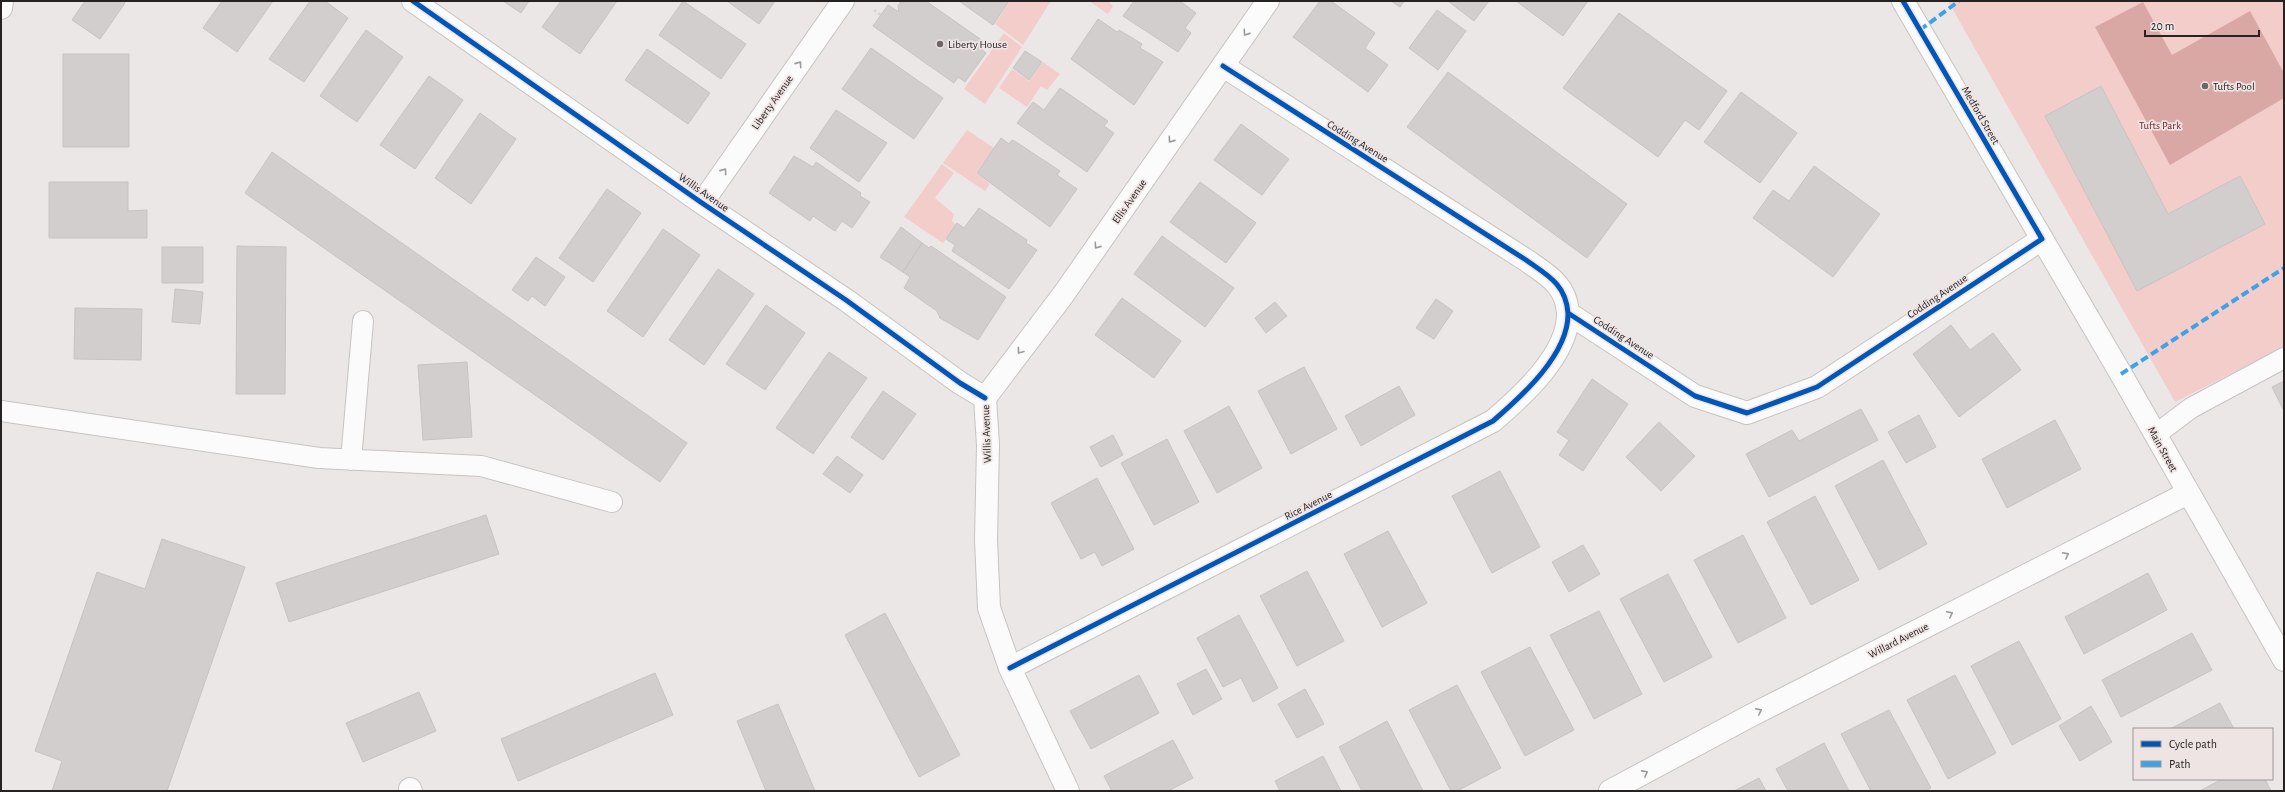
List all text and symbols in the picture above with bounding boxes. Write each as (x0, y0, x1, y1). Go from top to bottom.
scale bar (2145, 12, 2259, 38)
text: 20 m (2151, 20, 2174, 32)
one-way arrow (1243, 29, 1251, 36)
marker: Liberty House (935, 39, 945, 49)
place label: Liberty House (948, 39, 1007, 50)
one-way arrow (794, 62, 801, 69)
street label: Liberty Avenue (750, 73, 795, 131)
marker: Tufts Pool (2200, 81, 2210, 91)
place label: Tufts Pool (2213, 81, 2255, 92)
street label: Medford Street (1960, 85, 2002, 146)
street label: Codding Avenue (1325, 118, 1390, 165)
park label: Tufts Park (2139, 120, 2181, 131)
one-way arrow (1169, 135, 1176, 142)
one-way arrow (719, 168, 727, 175)
street label: Willis Avenue (677, 171, 731, 214)
street label: Ellis Avenue (1110, 177, 1149, 225)
one-way arrow (1094, 242, 1102, 249)
street label: Codding Avenue (1905, 272, 1969, 321)
street label: Codding Avenue (1591, 314, 1656, 361)
one-way arrow (1018, 347, 1025, 354)
street label: Willis Avenue (980, 405, 993, 463)
street label: Main Street (2146, 425, 2180, 474)
street label: Rice Avenue (1283, 489, 1334, 522)
one-way arrow (2062, 552, 2069, 560)
one-way arrow (1946, 611, 1953, 619)
street label: Willard Avenue (1866, 621, 1930, 660)
one-way arrow (1755, 708, 1763, 716)
legend (2133, 728, 2273, 780)
text: Cycle path (2169, 738, 2217, 751)
text: Path (2169, 758, 2191, 770)
one-way arrow (1641, 770, 1648, 777)

